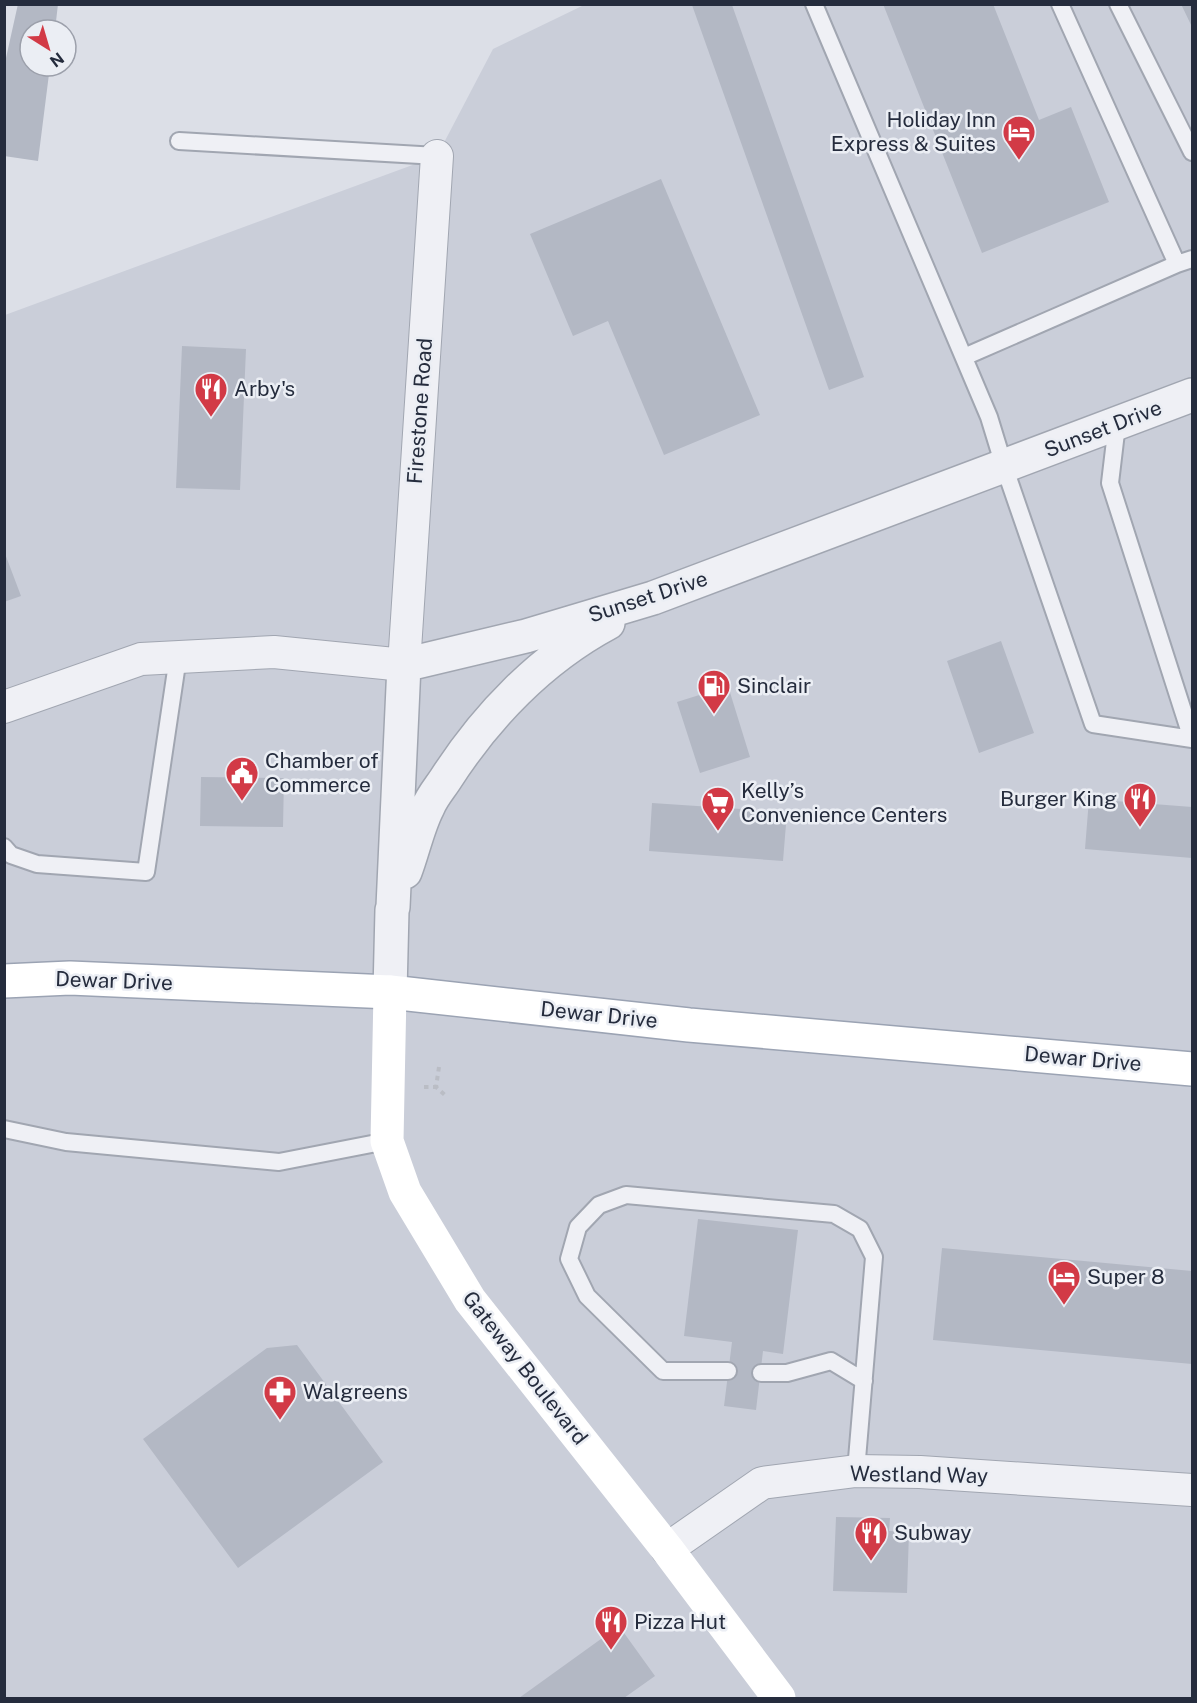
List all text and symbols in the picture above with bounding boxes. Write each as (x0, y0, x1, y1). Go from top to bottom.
north arrow (18, 18, 78, 78)
text: N (46, 48, 67, 71)
place label: Holiday Inn Express & Suites (831, 107, 996, 156)
hotel icon: Holiday Inn Express & Suites (1001, 114, 1037, 161)
street label: Firestone Road (402, 337, 437, 485)
restaurant icon: Arby's (193, 371, 229, 418)
place label: Arby's (234, 376, 295, 401)
street label: Sunset Drive (1040, 395, 1165, 462)
street label: Sunset Drive (585, 565, 711, 628)
fuel station icon: Sinclair (696, 668, 732, 715)
place label: Sinclair (737, 673, 811, 698)
place label: Chamber of Commerce (265, 748, 379, 797)
public building icon: Chamber of Commerce (224, 755, 260, 802)
place label: Kelly’s Convenience Centers (741, 778, 947, 827)
restaurant icon: Burger King (1122, 781, 1158, 828)
supermarket icon: Kelly’s Convenience Centers (700, 785, 736, 832)
place label: Burger King (1000, 786, 1117, 811)
street label: Dewar Drive (55, 966, 173, 995)
street label: Dewar Drive (539, 996, 659, 1033)
street label: Dewar Drive (1023, 1041, 1143, 1076)
hotel icon: Super 8 (1046, 1259, 1082, 1306)
place label: Super 8 (1087, 1264, 1165, 1289)
street label: Gateway Boulevard (458, 1286, 593, 1450)
pharmacy icon: Walgreens (262, 1374, 298, 1421)
place label: Walgreens (303, 1379, 408, 1404)
street label: Westland Way (850, 1461, 988, 1488)
restaurant icon: Subway (853, 1515, 889, 1562)
place label: Subway (894, 1520, 971, 1545)
restaurant icon: Pizza Hut (593, 1604, 629, 1651)
place label: Pizza Hut (634, 1609, 726, 1634)

